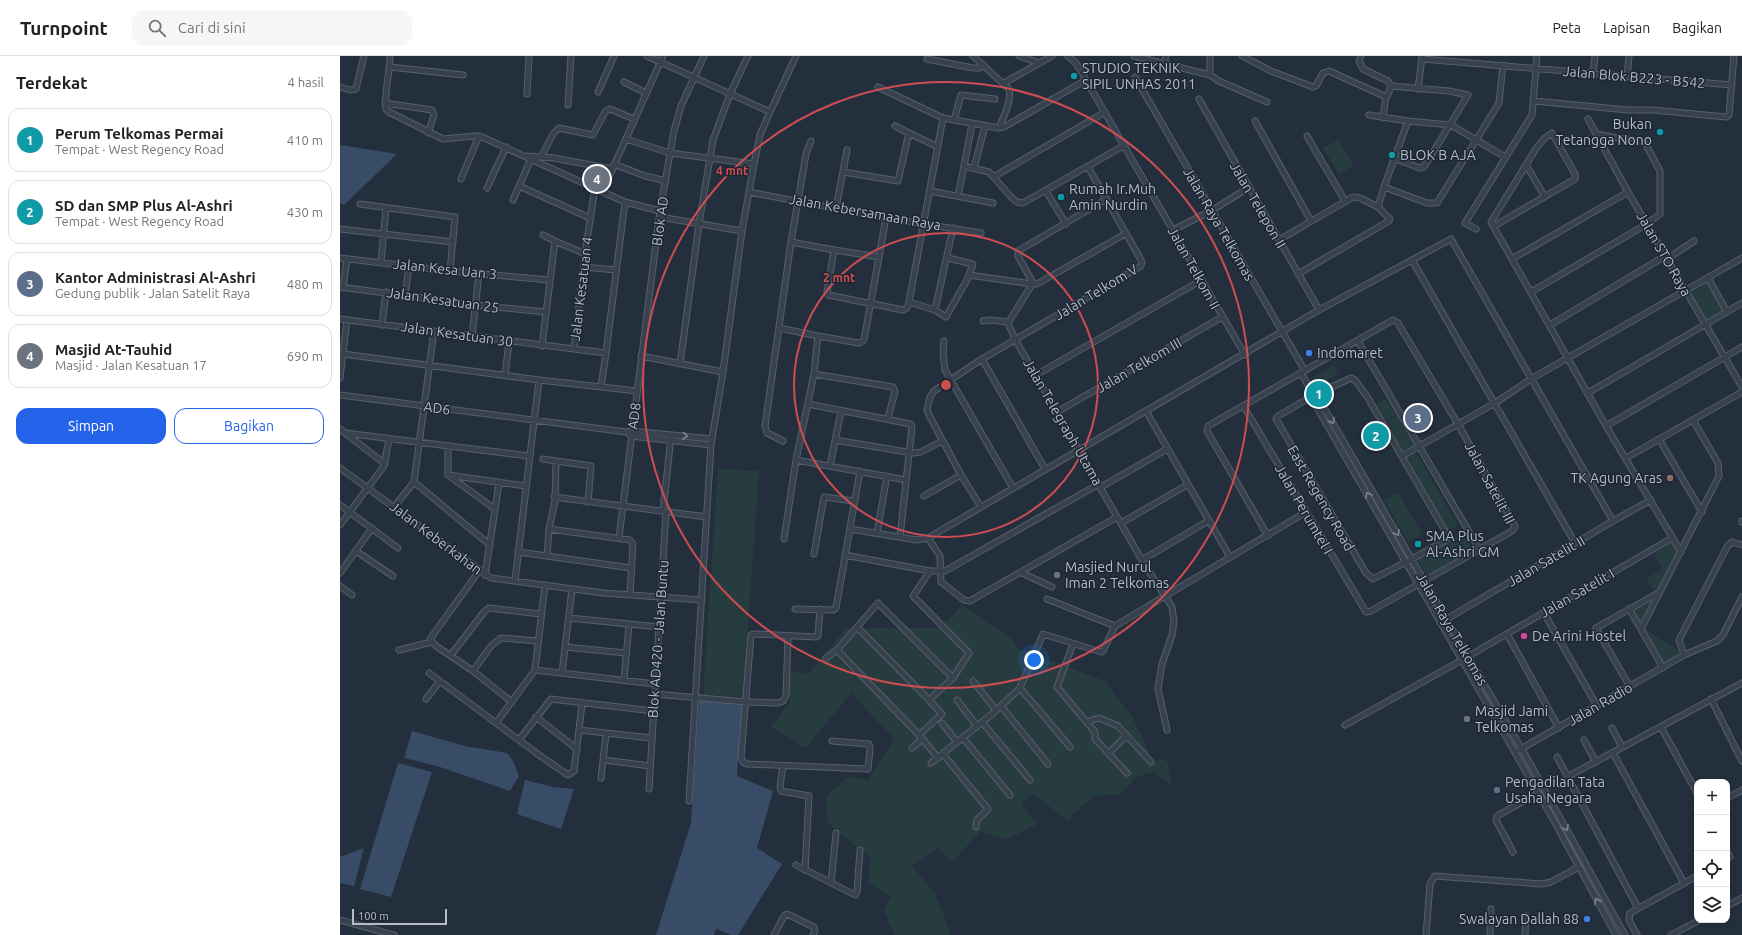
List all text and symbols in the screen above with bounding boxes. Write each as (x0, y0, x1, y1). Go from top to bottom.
search box (132, 10, 412, 46)
text: Turnpoint (20, 17, 108, 39)
icon: search (146, 17, 168, 39)
text: Cari di sini (178, 19, 246, 36)
text: Peta (1553, 20, 1581, 36)
text: Lapisan (1603, 20, 1650, 36)
text: Bagikan (1672, 20, 1722, 36)
place label: STUDIO TEKNIK SIPIL UNHAS 2011 (1082, 60, 1196, 92)
street label: Jalan Blok B223 - B542 (1562, 63, 1706, 91)
marker: STUDIO TEKNIK SIPIL UNHAS 2011 (1069, 71, 1079, 81)
text: Terdekat (16, 73, 88, 92)
text: 4 hasil (287, 75, 324, 89)
place label: Bukan Tetangga Nono (1556, 116, 1652, 148)
text: Perum Telkomas Permai (55, 125, 223, 142)
marker: Bukan Tetangga Nono (1655, 127, 1665, 137)
text: 1 (26, 133, 34, 147)
text: 410 m (287, 133, 323, 147)
text: Tempat · West Regency Road (55, 142, 224, 156)
place label: BLOK B AJA (1400, 147, 1476, 163)
marker: BLOK B AJA (1387, 150, 1397, 160)
street label: Jalan Telepon II (1227, 159, 1289, 251)
pin: 4 (584, 164, 610, 194)
text: 4 mnt (716, 164, 748, 177)
street label: Jalan Raya Telkomas (1180, 165, 1258, 283)
place label: Rumah Ir.Muh Amin Nurdin (1069, 181, 1156, 213)
street label: Jalan Kebersamaan Raya (788, 191, 942, 233)
marker: Rumah Ir.Muh Amin Nurdin (1056, 192, 1066, 202)
street label: Blok AD (649, 195, 671, 247)
text: SD dan SMP Plus Al-Ashri (55, 197, 233, 214)
text: 2 (26, 205, 34, 219)
text: 430 m (287, 205, 323, 219)
street label: Jalan STO Raya (1633, 209, 1695, 299)
text: Tempat · West Regency Road (55, 214, 224, 228)
street label: Jalan Telkom II (1165, 224, 1223, 312)
street label: Jalan Kesatuan 4 (567, 236, 595, 342)
street label: Jalan Kesa Uan 3 (392, 256, 498, 282)
street label: Jalan Telkom V (1052, 261, 1140, 323)
text: Kantor Administrasi Al-Ashri (55, 269, 256, 286)
text: 2 mnt (823, 271, 855, 284)
text: 3 (26, 277, 34, 291)
text: 480 m (287, 277, 323, 291)
street label: Jalan Kesatuan 25 (386, 284, 500, 316)
text: Gedung publik · Jalan Satelit Raya (55, 286, 250, 300)
street label: Jalan Kesatuan 30 (400, 318, 514, 350)
street label: Jalan Telkom III (1094, 334, 1184, 396)
text: Masjid At-Tauhid (55, 341, 172, 358)
place label: Indomaret (1317, 345, 1383, 361)
marker: Indomaret (1304, 348, 1314, 358)
text: 4 (26, 349, 34, 363)
text: 690 m (287, 349, 323, 363)
street label: Jalan Telegraph Utama (1020, 356, 1106, 488)
text: Masjid · Jalan Kesatuan 17 (55, 358, 207, 372)
centre of rings (939, 378, 953, 392)
pin: 1 (1306, 379, 1332, 409)
street label: AD6 (423, 398, 452, 418)
street label: AD8 (624, 402, 644, 430)
pin: 3 (1405, 403, 1431, 433)
button: Simpan (16, 408, 166, 444)
button: Bagikan (174, 408, 324, 444)
one-way arrow (1327, 417, 1335, 424)
pin: 2 (1363, 421, 1389, 451)
one-way arrow (682, 432, 688, 441)
street label: Jalan Satelit III (1462, 439, 1518, 527)
street label: East Regency Road (1284, 443, 1358, 553)
street label: Jalan Perumtel I (1272, 461, 1336, 557)
place label: TK Agung Aras (1570, 470, 1662, 486)
marker: TK Agung Aras (1665, 473, 1675, 483)
one-way arrow (1366, 492, 1373, 499)
street label: Jalan Keberkahan (387, 498, 485, 578)
place label: SMA Plus Al-Ashri GM (1426, 528, 1500, 560)
one-way arrow (1393, 529, 1400, 536)
street label: Jalan Satelit II (1504, 532, 1588, 590)
marker: SMA Plus Al-Ashri GM (1413, 539, 1423, 549)
street label: Blok AD420 - Jalan Buntu (644, 559, 672, 719)
place label: Masjied Nurul Iman 2 Telkomas (1065, 559, 1169, 591)
street label: Jalan Satelit I (1537, 565, 1617, 621)
marker: Masjied Nurul Iman 2 Telkomas (1052, 570, 1062, 580)
street label: Jalan Raya Telkomas (1413, 570, 1491, 688)
place label: De Arini Hostel (1532, 628, 1626, 644)
marker: De Arini Hostel (1519, 631, 1529, 641)
your location (1024, 650, 1044, 670)
street label: Jalan Radio (1565, 679, 1635, 729)
place label: Masjid Jami Telkomas (1475, 703, 1548, 735)
marker: Masjid Jami Telkomas (1462, 714, 1472, 724)
place label: Pengadilan Tata Usaha Negara (1505, 774, 1605, 806)
map controls (1694, 779, 1730, 923)
button: + (1694, 779, 1730, 815)
marker: Pengadilan Tata Usaha Negara (1492, 785, 1502, 795)
button: − (1694, 815, 1730, 851)
one-way arrow (1561, 824, 1568, 831)
button: locate (1694, 851, 1730, 887)
button: layers (1694, 887, 1730, 923)
one-way arrow (1594, 898, 1602, 905)
scale bar (352, 907, 447, 926)
text: 100 m (358, 910, 389, 922)
place label: Swalayan Dallah 88 (1459, 911, 1579, 927)
marker: Swalayan Dallah 88 (1582, 914, 1592, 924)

